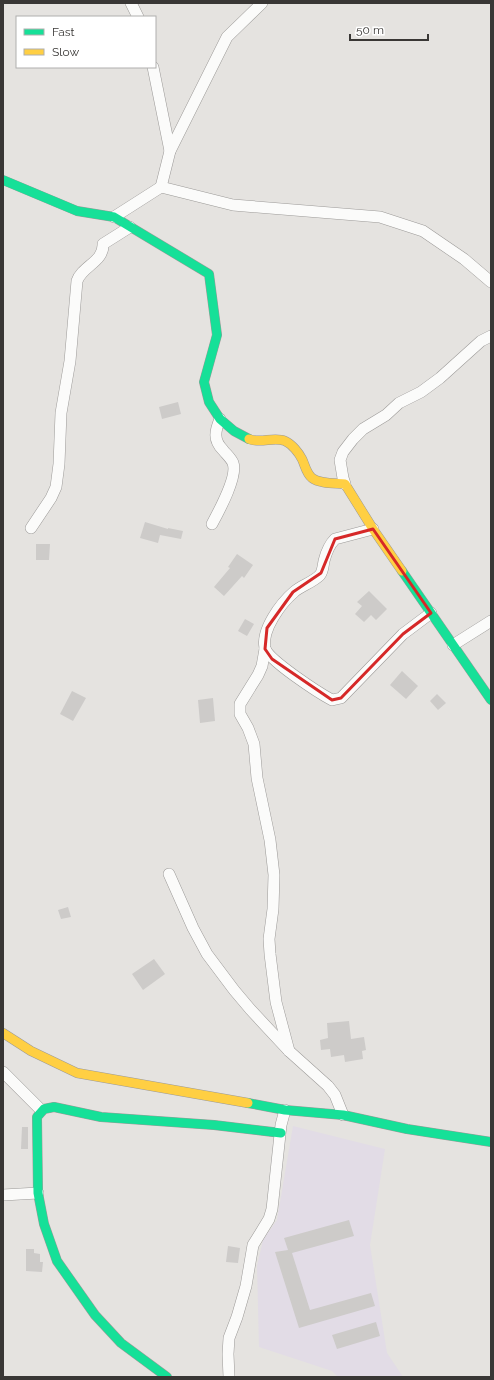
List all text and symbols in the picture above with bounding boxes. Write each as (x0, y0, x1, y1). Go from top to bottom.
legend (16, 16, 156, 68)
scale bar (350, 16, 428, 42)
text: 50 m (356, 23, 384, 37)
text: Fast (52, 25, 75, 39)
text: Slow (52, 45, 79, 59)

